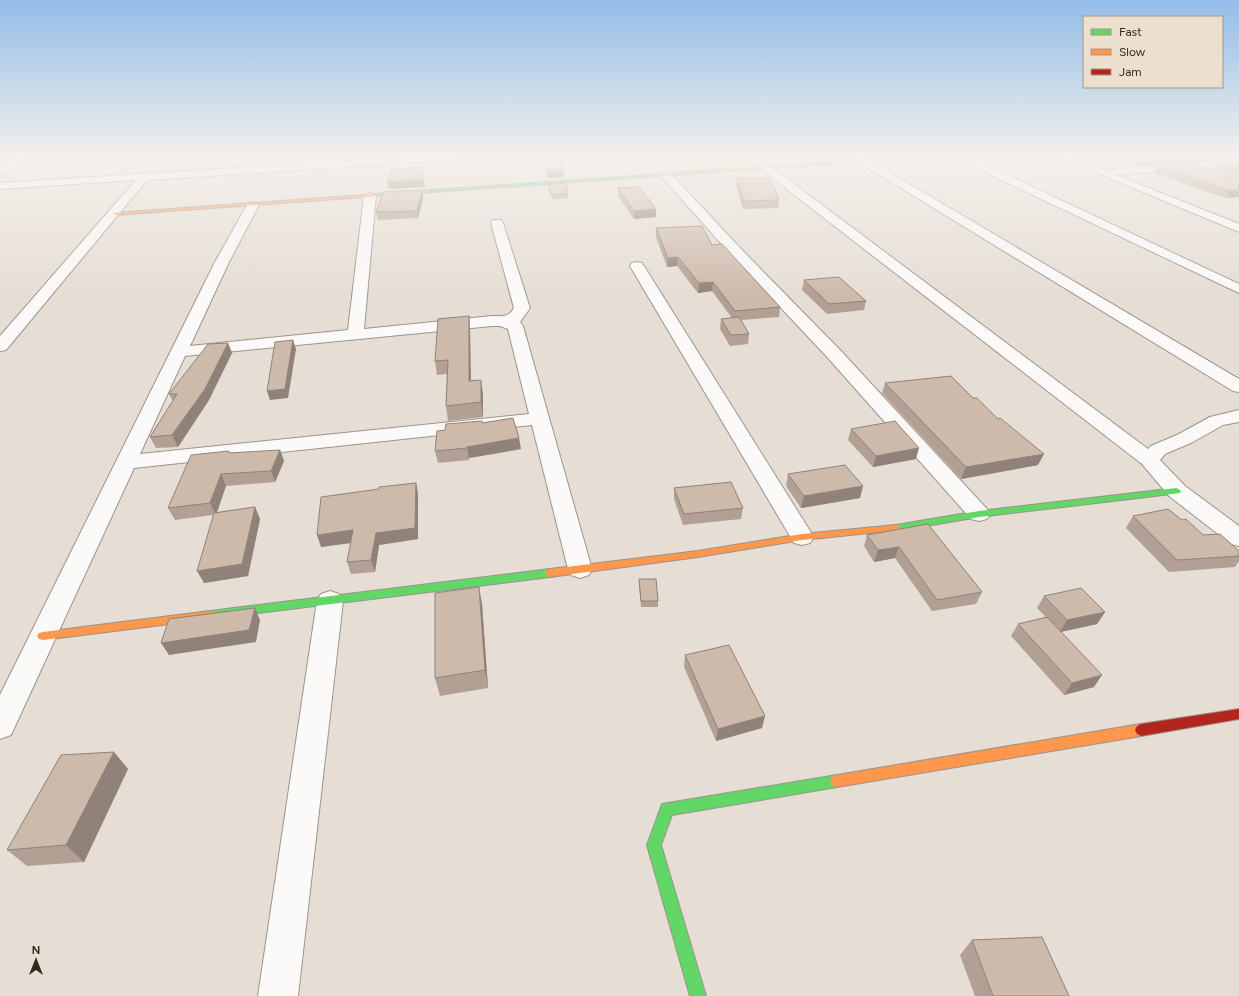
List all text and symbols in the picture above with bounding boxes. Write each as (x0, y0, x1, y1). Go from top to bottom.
legend (1083, 16, 1223, 88)
text: Fast (1119, 25, 1142, 39)
text: Slow (1119, 45, 1146, 59)
text: Jam (1119, 65, 1142, 79)
north arrow (16, 940, 56, 980)
text: N (32, 944, 40, 957)

